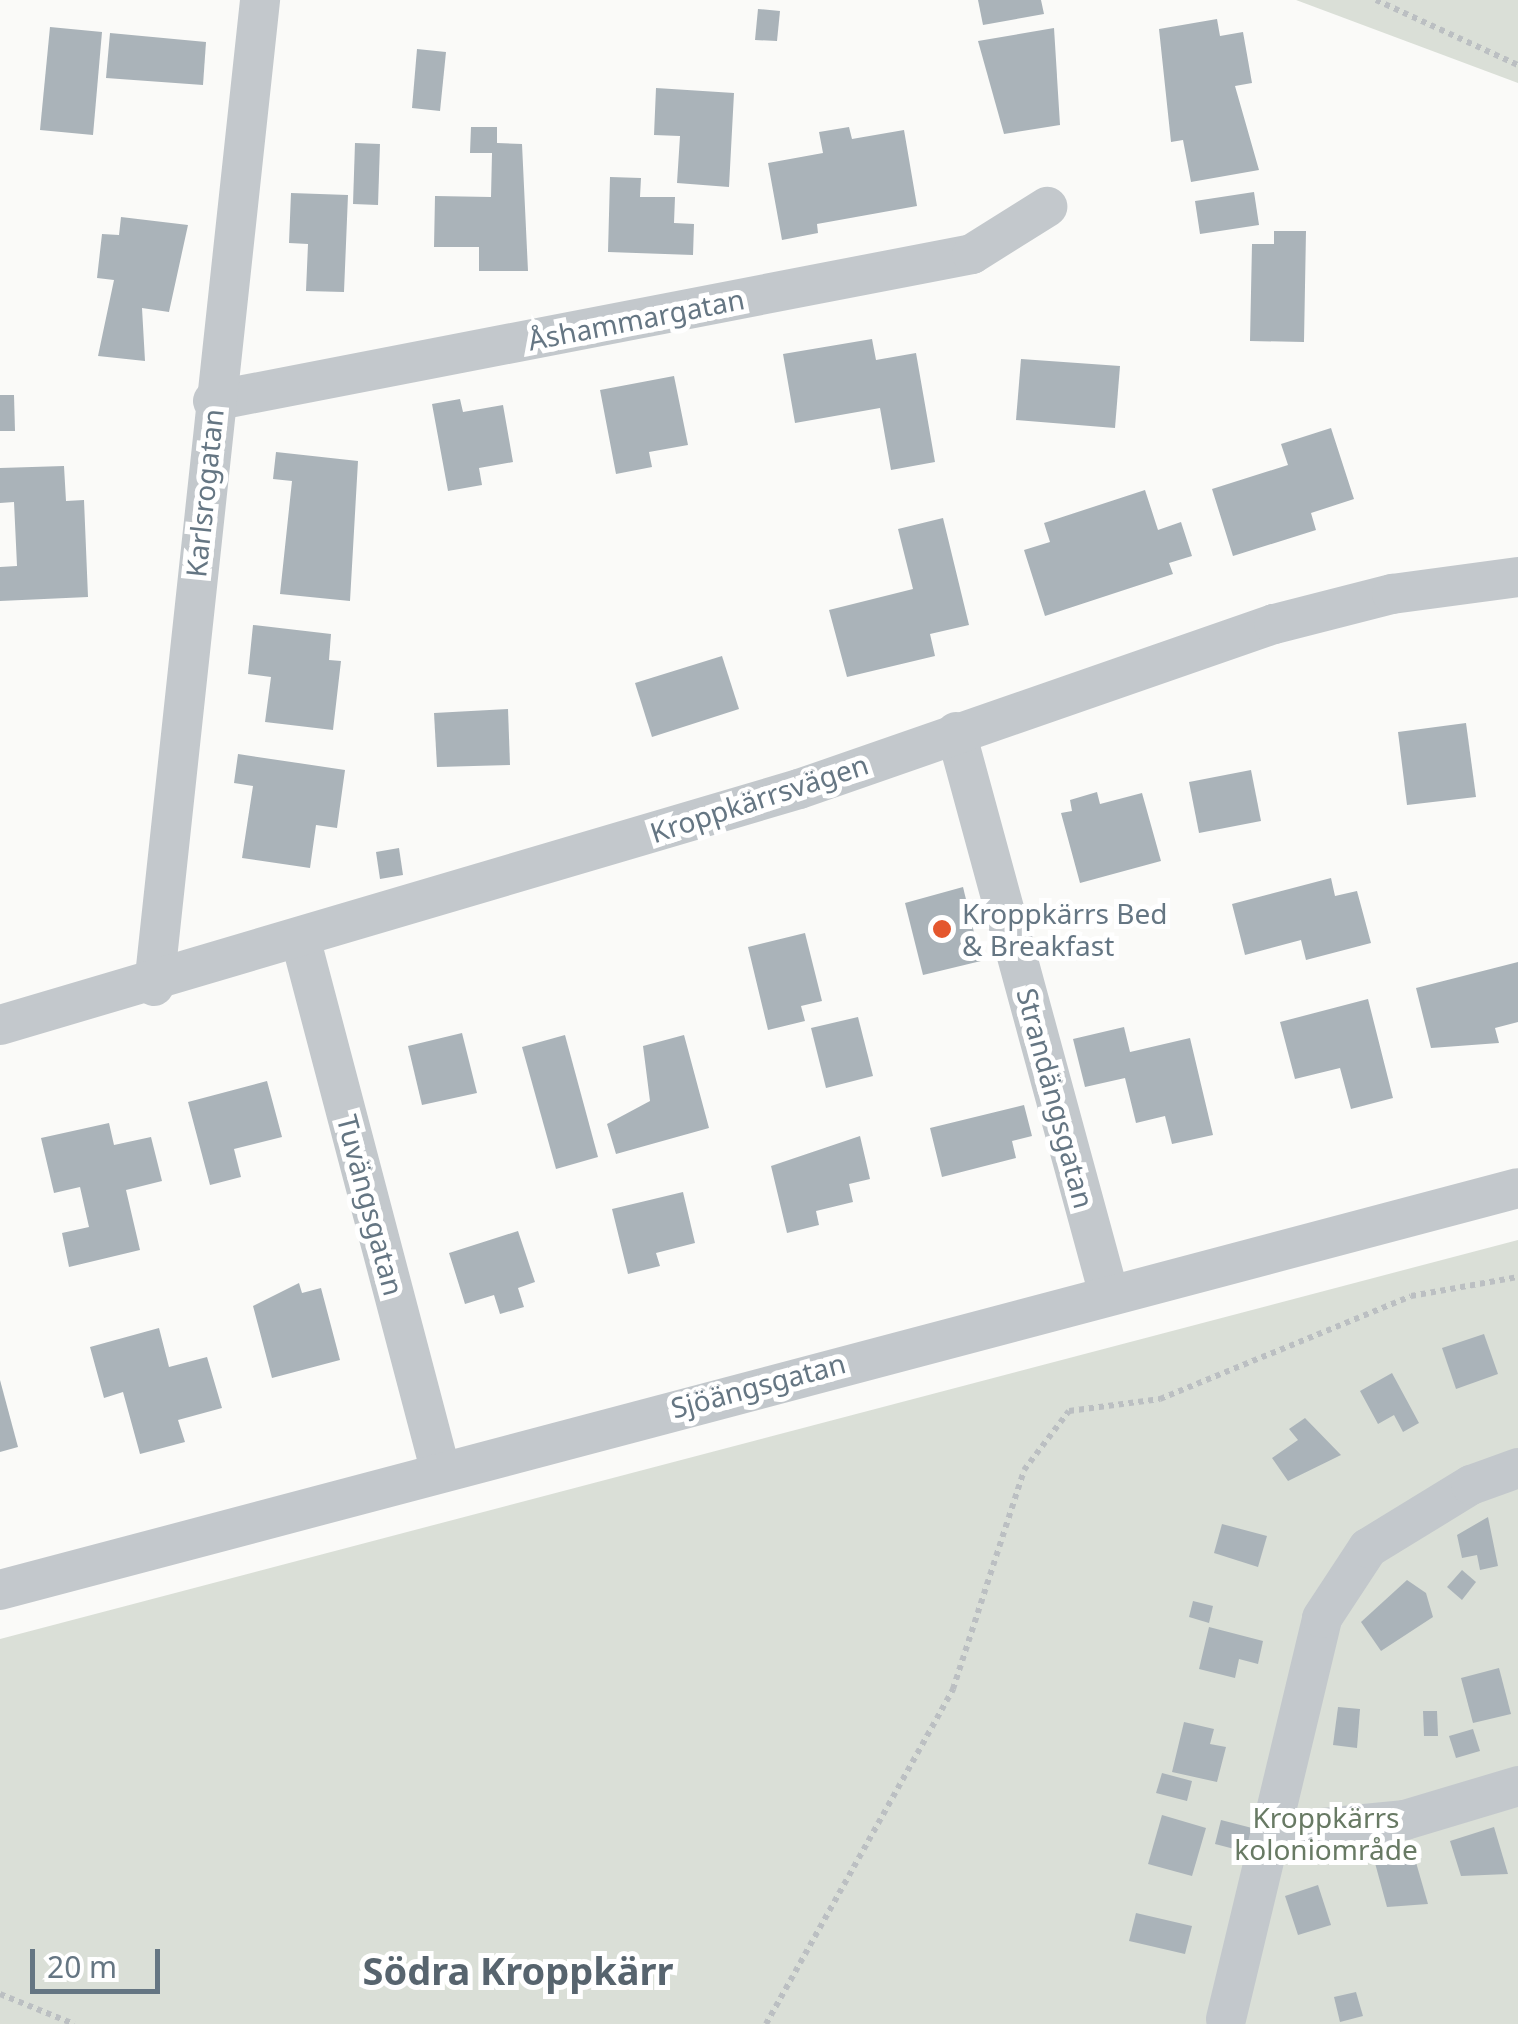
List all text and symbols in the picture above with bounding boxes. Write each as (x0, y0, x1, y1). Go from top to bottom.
street label: Åshammargatan (525, 282, 747, 356)
street label: Karlsrogatan (178, 407, 230, 579)
street label: Kroppkärrsvägen (646, 747, 872, 849)
place label: Kroppkärrs Bed & Breakfast (962, 896, 1167, 962)
marker: Kroppkärrs Bed & Breakfast (931, 918, 953, 940)
street label: Strandängsgatan (1010, 984, 1102, 1212)
street label: Tuvängsgatan (331, 1111, 411, 1299)
street label: Sjöängsgatan (667, 1346, 849, 1424)
park label: Kroppkärrs koloniområde (1234, 1800, 1418, 1866)
scale bar (35, 1929, 165, 1991)
text: 20 m (47, 1946, 117, 1987)
district label: Södra Kroppkärr (362, 1948, 674, 1994)

